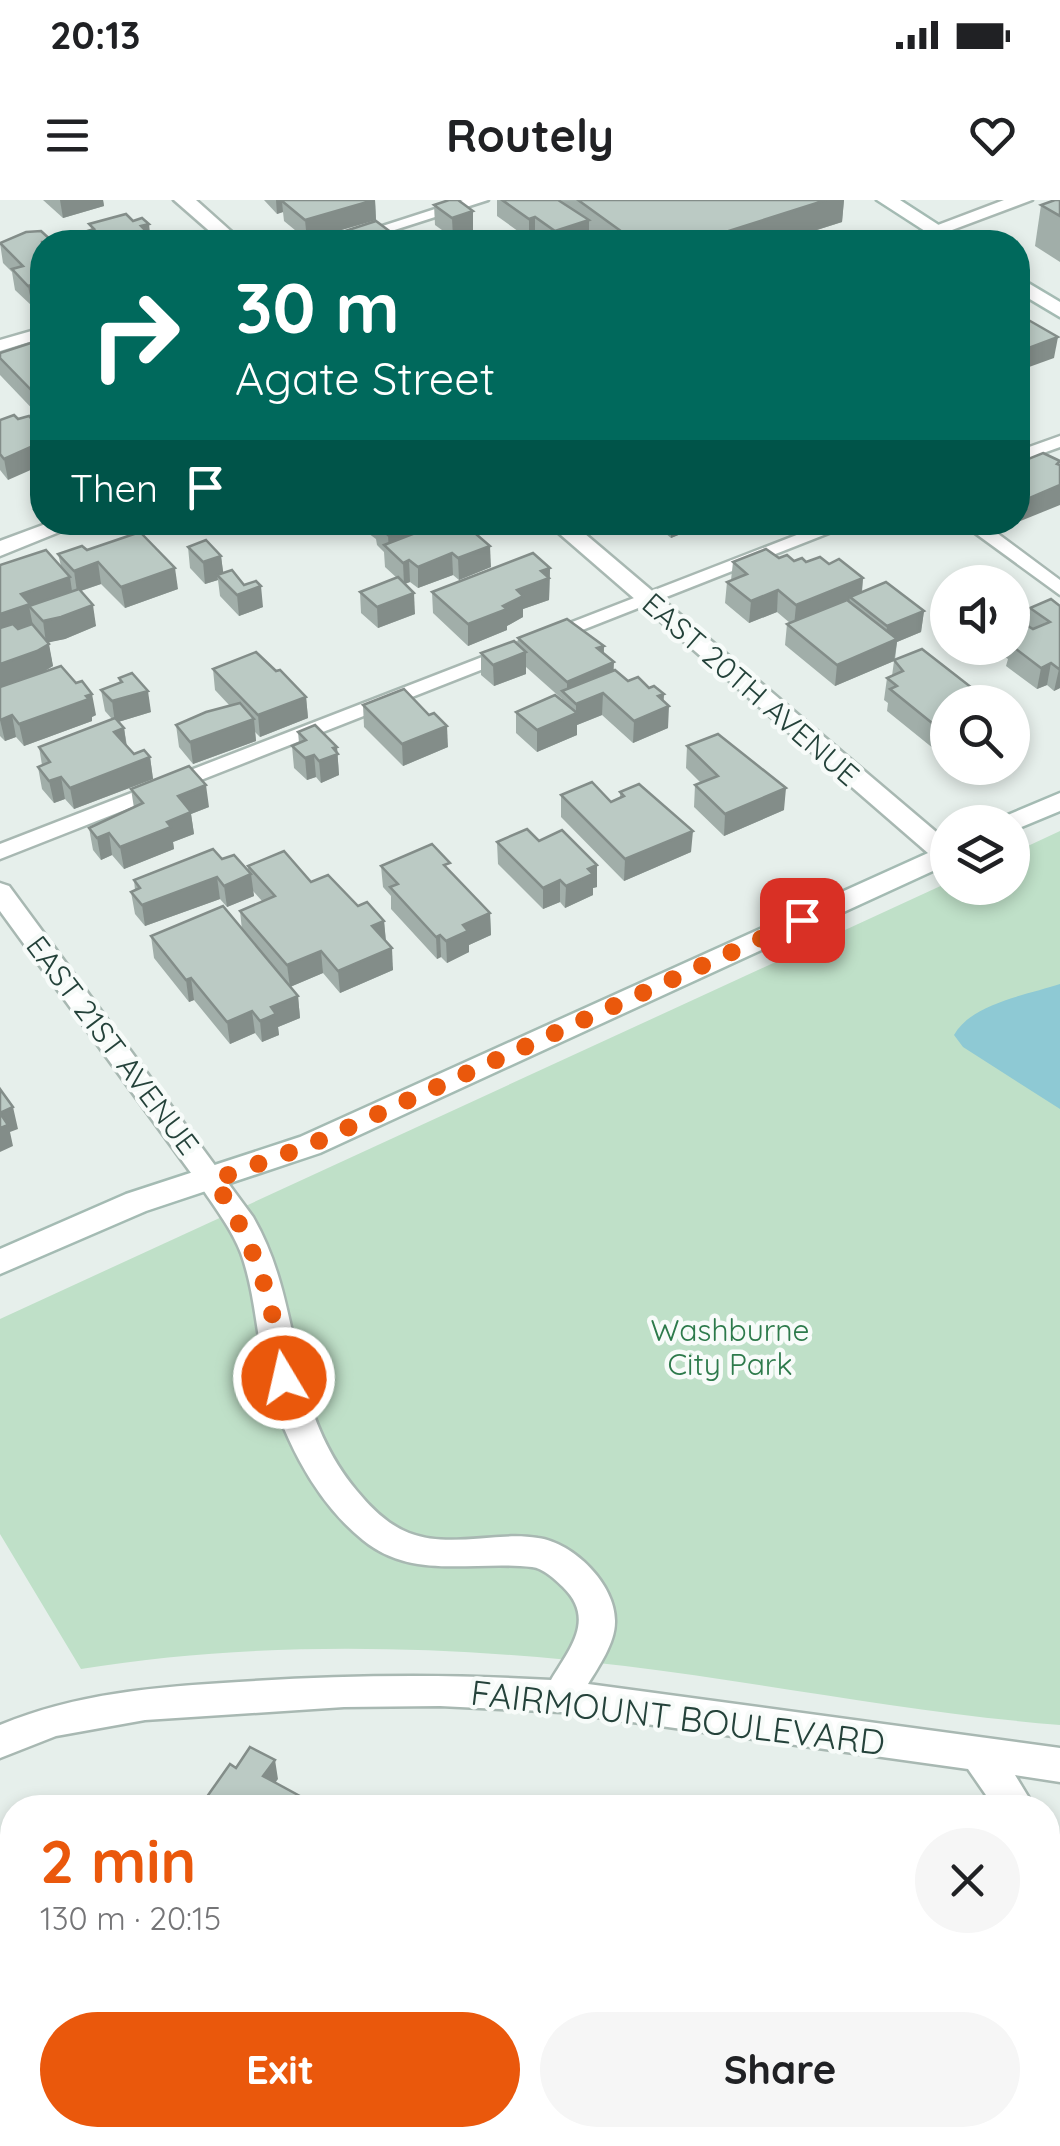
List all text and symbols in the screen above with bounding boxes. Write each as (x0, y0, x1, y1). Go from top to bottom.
text: 20:13 (50, 11, 141, 59)
text: Routely (446, 107, 614, 163)
icon: menu (40, 108, 95, 163)
icon: heart (965, 108, 1020, 163)
text: 30 m (235, 263, 400, 351)
icon: right (70, 270, 200, 400)
text: Agate Street (235, 350, 495, 406)
icon: arrive (178, 460, 233, 515)
text: Then (70, 464, 158, 512)
map controls (930, 565, 1030, 905)
button: sound (930, 565, 1030, 665)
street label: EAST 20TH AVENUE (635, 584, 867, 794)
button: search (930, 685, 1030, 785)
button: layers (930, 805, 1030, 905)
pin (760, 878, 845, 963)
icon: arrive (775, 893, 830, 948)
street label: EAST 21ST AVENUE (18, 928, 208, 1162)
park label: Washburne City Park (650, 1311, 810, 1383)
position arrow (232, 1326, 336, 1430)
street label: FAIRMOUNT BOULEVARD (468, 1670, 888, 1764)
text: 2 min (40, 1823, 196, 1898)
button: close (915, 1828, 1020, 1933)
text: 130 m · 20:15 (40, 1898, 221, 1938)
button: Exit (40, 2012, 520, 2127)
button: Share (540, 2012, 1020, 2127)

